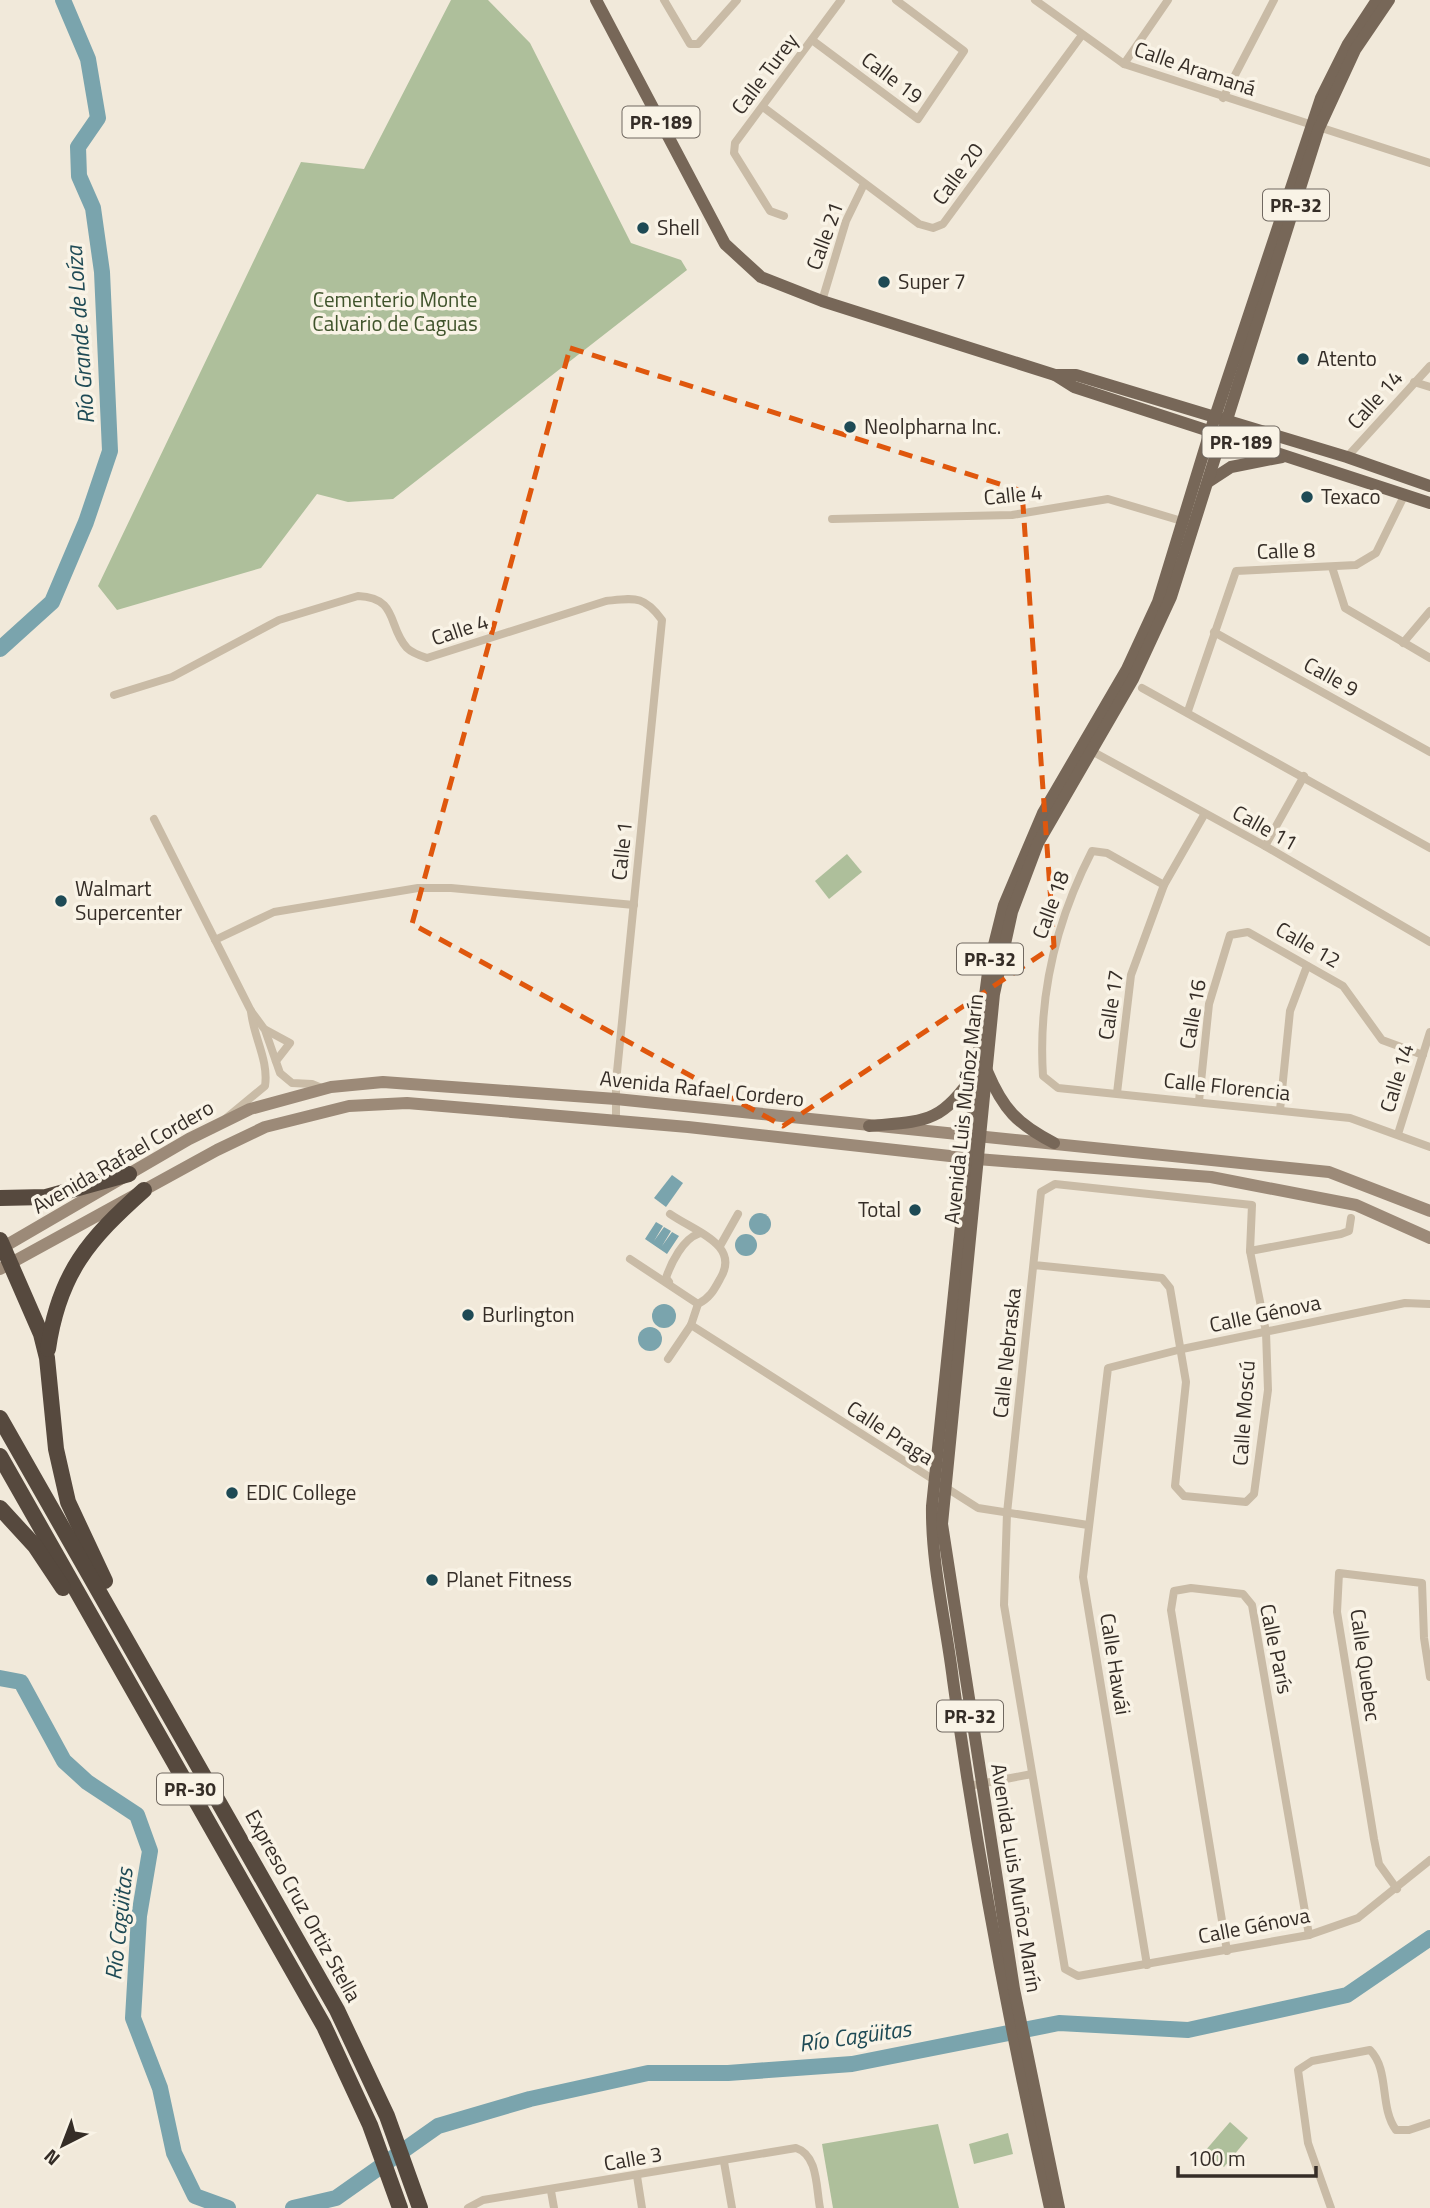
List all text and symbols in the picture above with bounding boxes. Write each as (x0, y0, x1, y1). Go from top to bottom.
street label: Calle Turey (723, 26, 806, 121)
street label: Calle Aramaná (1130, 32, 1261, 104)
street label: Calle 19 (855, 43, 930, 111)
road number: PR-189 (622, 106, 700, 138)
street label: Calle 20 (924, 136, 991, 211)
road number: PR-32 (1263, 190, 1329, 220)
street label: Calle 21 (797, 197, 851, 274)
place label: Shell (657, 211, 700, 243)
marker: Shell (635, 220, 651, 236)
water label: Río Grande de Loíza (56, 243, 103, 425)
place label: Super 7 (898, 265, 966, 297)
marker: Super 7 (876, 274, 892, 290)
park label: Cementerio Monte Calvario de Caguas (312, 283, 478, 339)
place label: Atento (1317, 342, 1377, 374)
marker: Atento (1295, 351, 1311, 367)
street label: Calle 14 (1339, 362, 1410, 436)
place label: Neolpharna Inc. (864, 410, 1001, 442)
marker: Neolpharna Inc. (842, 419, 858, 435)
road number: PR-189 (1202, 426, 1280, 458)
street label: Calle 4 (982, 475, 1044, 513)
place label: Texaco (1321, 480, 1381, 512)
marker: Texaco (1299, 489, 1315, 505)
street label: Calle 8 (1256, 533, 1316, 567)
street label: Calle 4 (427, 605, 493, 653)
street label: Calle 9 (1298, 648, 1365, 704)
street label: Calle 11 (1227, 796, 1304, 858)
street label: Calle 1 (602, 820, 640, 882)
street label: Calle 18 (1023, 866, 1077, 943)
place label: Walmart Supercenter (75, 872, 182, 928)
marker: Walmart Supercenter (53, 893, 69, 909)
street label: Calle 12 (1270, 913, 1347, 976)
road number: PR-32 (957, 944, 1023, 974)
street label: Calle 17 (1089, 968, 1131, 1042)
street label: Calle 16 (1170, 976, 1214, 1051)
street label: Avenida Luis Muñoz Marín (935, 992, 991, 1226)
street label: Calle 14 (1370, 1039, 1422, 1116)
street label: Avenida Rafael Cordero (599, 1061, 806, 1115)
street label: Calle Florencia (1162, 1063, 1292, 1109)
street label: Avenida Rafael Cordero (26, 1091, 219, 1221)
place label: Total (858, 1193, 901, 1225)
marker: Total (907, 1202, 923, 1218)
street label: Calle Nebraska (983, 1286, 1029, 1420)
street label: Calle Génova (1206, 1286, 1324, 1340)
place label: Burlington (482, 1298, 575, 1330)
marker: Burlington (460, 1307, 476, 1323)
street label: Calle Moscú (1223, 1359, 1263, 1467)
street label: Calle Praga (841, 1392, 941, 1473)
place label: EDIC College (246, 1476, 356, 1508)
marker: EDIC College (224, 1485, 240, 1501)
place label: Planet Fitness (446, 1563, 572, 1595)
marker: Planet Fitness (424, 1572, 440, 1588)
street label: Calle París (1252, 1601, 1302, 1697)
street label: Calle Quebec (1342, 1607, 1390, 1723)
street label: Calle Hawái (1092, 1611, 1140, 1717)
road number: PR-32 (937, 1700, 1003, 1732)
street label: Avenida Luis Muñoz Marín (983, 1761, 1051, 1995)
road number: PR-30 (157, 1774, 223, 1804)
street label: Expreso Cruz Ortiz Stella (238, 1803, 370, 2008)
water label: Río Cagüitas (95, 1864, 142, 1982)
street label: Calle Génova (1195, 1898, 1313, 1952)
water label: Río Cagüitas (797, 2010, 915, 2061)
north arrow (28, 2110, 98, 2180)
scale bar (1178, 2134, 1316, 2178)
street label: Calle 3 (601, 2137, 664, 2179)
text: 100 m (1188, 2142, 1245, 2174)
text: N (37, 2143, 66, 2173)

